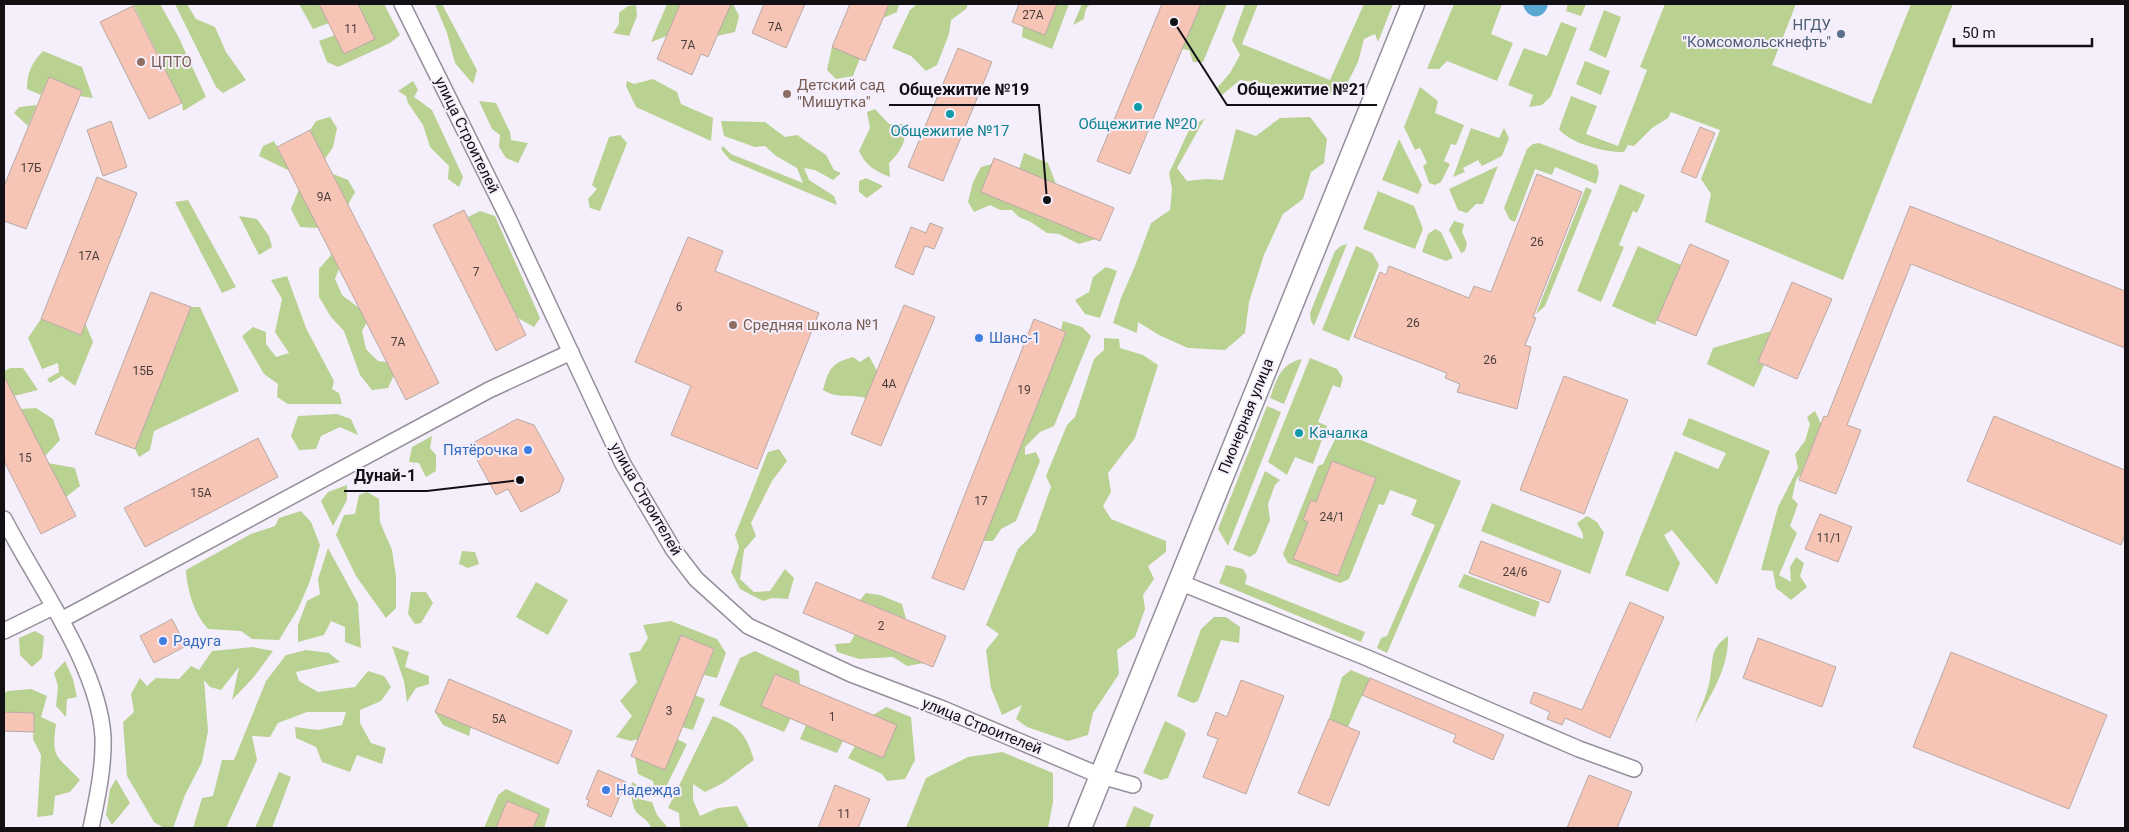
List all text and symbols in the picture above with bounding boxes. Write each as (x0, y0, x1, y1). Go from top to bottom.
house number: 27А (1022, 8, 1044, 22)
scale bar (1954, 15, 2092, 47)
place label: НГДУ "Комсомольскнефть" (1682, 16, 1831, 51)
house number: 7А (768, 20, 782, 34)
house number: 11 (344, 22, 358, 36)
text: 50 m (1962, 24, 1996, 42)
marker: НГДУ "Комсомольскнефть" (1835, 28, 1847, 40)
house number: 7А (681, 38, 695, 52)
place label: ЦПТО (151, 53, 192, 71)
marker: ЦПТО (135, 56, 147, 68)
street label: улица Строителей (431, 74, 503, 196)
callout: Общежитие №19 (889, 74, 1039, 105)
callout: Общежитие №21 (1227, 74, 1377, 105)
place label: Детский сад "Мишутка" (797, 76, 885, 111)
text: Общежитие №19 (899, 80, 1029, 99)
text: Общежитие №21 (1237, 80, 1367, 99)
marker: Детский сад "Мишутка" (781, 88, 793, 100)
marker: Общежитие №20 (1132, 101, 1144, 113)
marker: Общежитие №17 (944, 108, 956, 120)
place label: Общежитие №20 (1079, 115, 1197, 133)
place label: Общежитие №17 (891, 122, 1009, 140)
house number: 17Б (20, 161, 42, 175)
house number: 9А (317, 190, 331, 204)
house number: 26 (1530, 235, 1544, 249)
house number: 17А (78, 249, 100, 263)
house number: 7 (473, 265, 480, 279)
house number: 6 (676, 300, 683, 314)
place label: Средняя школа №1 (743, 316, 880, 334)
house number: 26 (1406, 316, 1420, 330)
marker: Средняя школа №1 (727, 319, 739, 331)
place label: Шанс-1 (989, 329, 1040, 347)
marker: Шанс-1 (973, 332, 985, 344)
house number: 7А (391, 335, 405, 349)
house number: 26 (1483, 353, 1497, 367)
street label: Пионерная улица (1215, 356, 1277, 476)
house number: 15Б (132, 364, 154, 378)
house number: 4А (882, 377, 896, 391)
house number: 19 (1017, 383, 1031, 397)
place label: Качалка (1309, 424, 1368, 442)
marker: Качалка (1293, 427, 1305, 439)
street label: улица Строителей (606, 439, 686, 559)
place label: Пятёрочка (443, 441, 518, 459)
marker: Пятёрочка (522, 444, 534, 456)
house number: 15 (18, 451, 32, 465)
callout: Дунай-1 (344, 460, 427, 491)
text: Дунай-1 (354, 466, 416, 485)
house number: 15А (190, 486, 212, 500)
house number: 17 (974, 494, 988, 508)
house number: 24/1 (1319, 510, 1345, 524)
house number: 11/1 (1816, 531, 1842, 545)
house number: 24/6 (1502, 565, 1528, 579)
house number: 2 (878, 619, 885, 633)
place label: Радуга (173, 632, 221, 650)
marker: Радуга (157, 635, 169, 647)
street label: улица Строителей (920, 694, 1044, 758)
house number: 3 (666, 704, 672, 718)
house number: 1 (829, 710, 835, 724)
house number: 5А (492, 712, 506, 726)
place label: Надежда (616, 781, 681, 799)
marker: Надежда (600, 784, 612, 796)
house number: 11 (837, 807, 851, 821)

